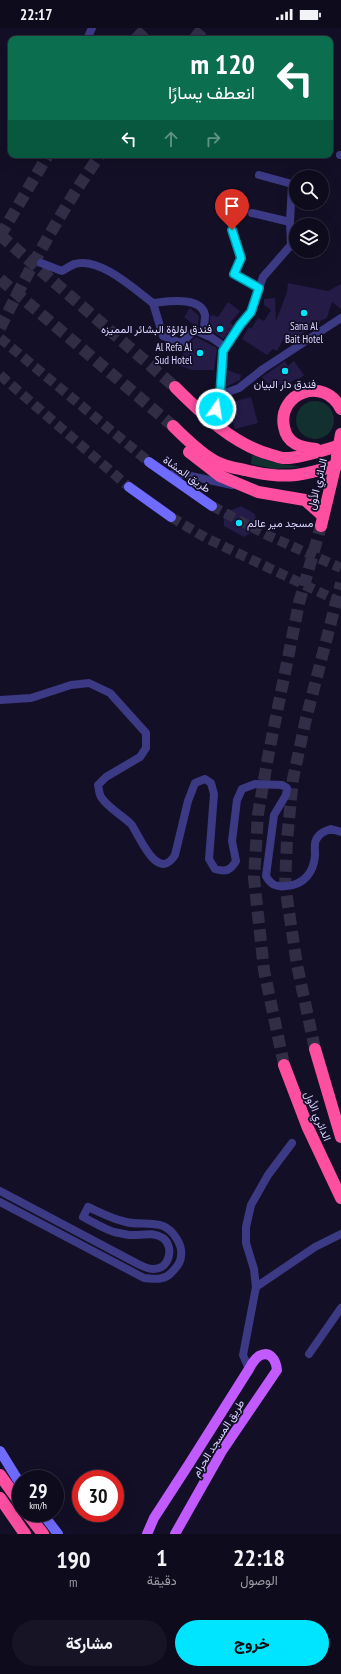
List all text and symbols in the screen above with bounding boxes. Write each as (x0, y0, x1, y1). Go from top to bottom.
text: 22:17 (20, 5, 52, 24)
text: 120 m (191, 45, 255, 82)
icon: left (269, 52, 321, 104)
text: انعطف يسارًا (168, 81, 255, 104)
icon: left (118, 128, 140, 150)
icon: ahead (160, 128, 182, 150)
icon: right (202, 128, 224, 150)
map controls (289, 170, 329, 258)
button: search (289, 170, 329, 210)
pin (215, 189, 249, 230)
icon: arrive (221, 195, 243, 217)
button: layers (289, 218, 329, 258)
marker: Sana Al Bait Hotel (299, 308, 309, 318)
place label: Sana Al Bait Hotel (285, 319, 323, 346)
place label: فندق لؤلؤة البشائر المميزه (101, 322, 212, 336)
marker: فندق لؤلؤة البشائر المميزه (215, 324, 225, 334)
place label: Al Refa Al Sud Hotel (155, 340, 192, 367)
marker: Al Refa Al Sud Hotel (195, 348, 205, 358)
marker: فندق دار البيان (280, 366, 290, 376)
place label: فندق دار البيان (254, 377, 316, 391)
position arrow (195, 388, 237, 430)
street label: طريق المشاة (160, 453, 214, 495)
street label: الدائري الأول (304, 457, 333, 512)
place label: مسجد مير عالم (247, 516, 314, 531)
marker: مسجد مير عالم (234, 518, 244, 528)
street label: الدائري الأول (299, 1089, 335, 1144)
street label: طريق المسجد الحرام (189, 1397, 248, 1480)
speed limit sign: 30 (72, 1470, 124, 1522)
text: 29 (28, 1478, 48, 1504)
text: km/h (29, 1499, 47, 1512)
text: 1 (156, 1542, 167, 1573)
text: 22:18 (233, 1542, 285, 1573)
text: 190 (56, 1544, 91, 1575)
text: دقيقة (147, 1572, 177, 1589)
text: الوصول (240, 1572, 278, 1589)
text: m (69, 1574, 78, 1591)
button: مشاركة (12, 1620, 167, 1666)
button: خروج (175, 1620, 329, 1666)

